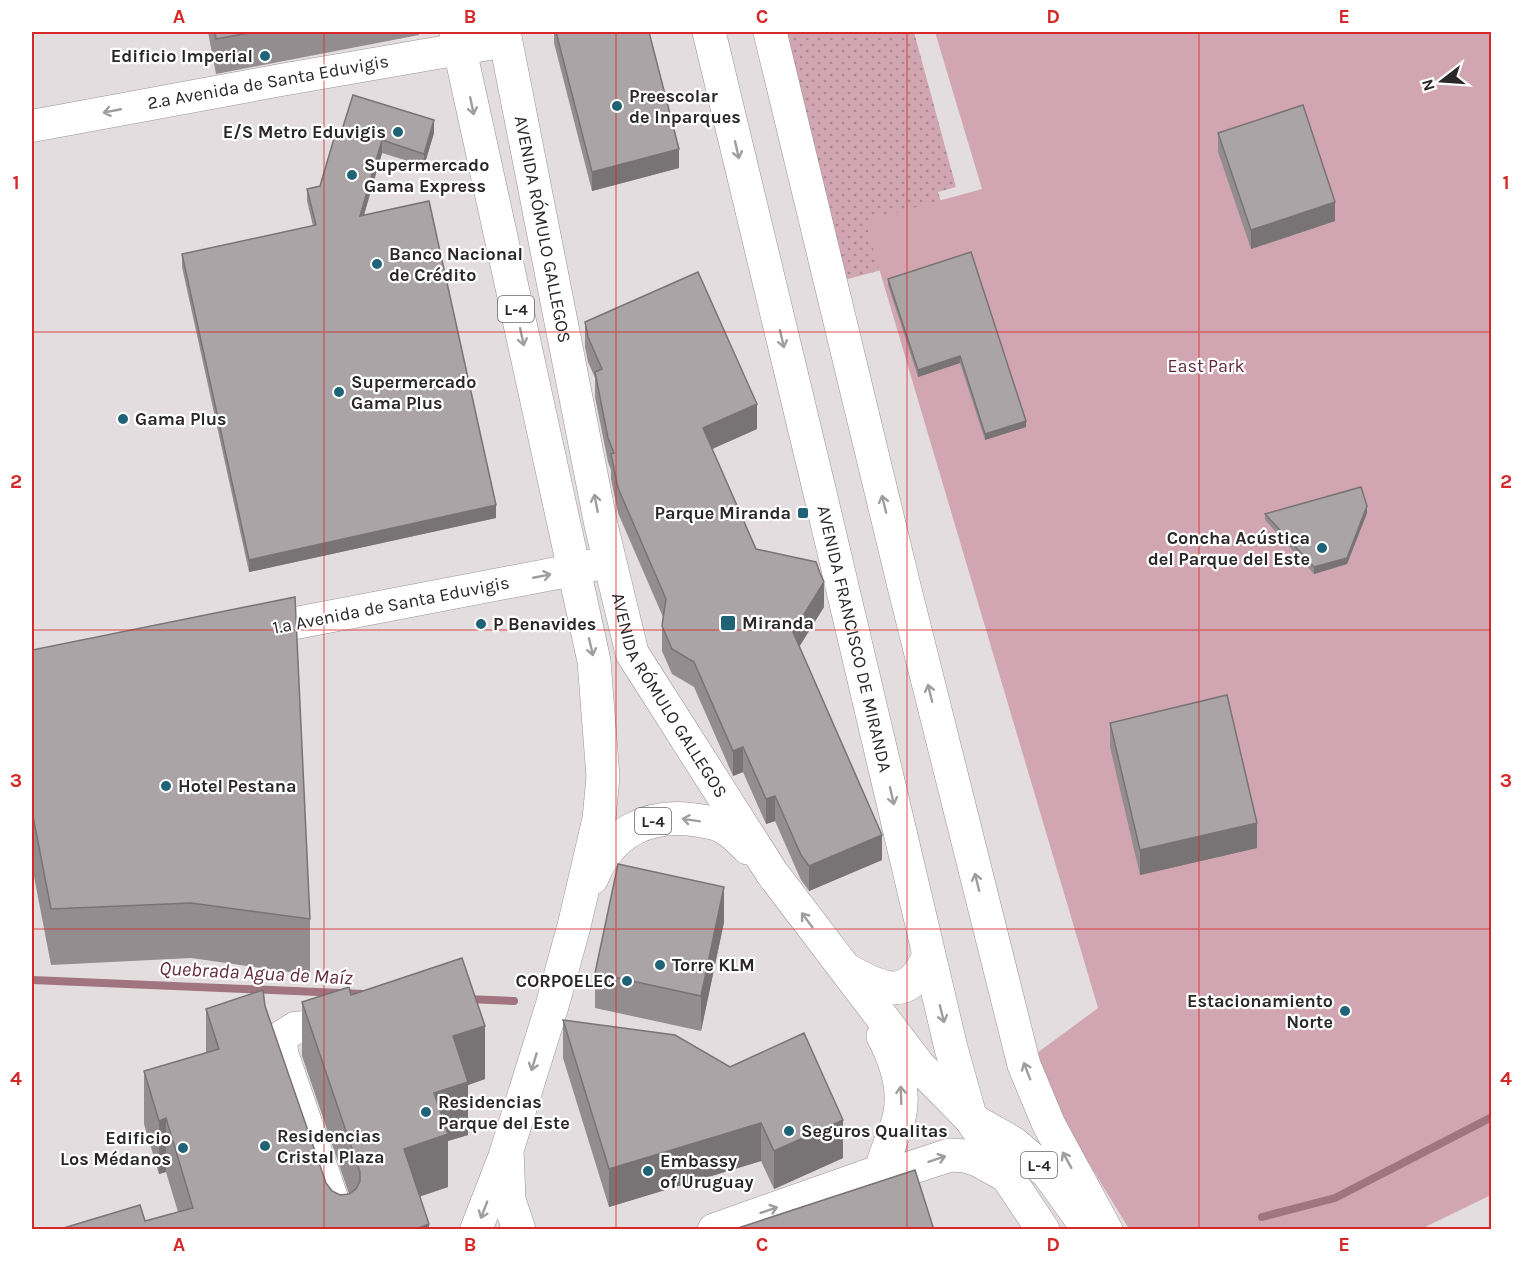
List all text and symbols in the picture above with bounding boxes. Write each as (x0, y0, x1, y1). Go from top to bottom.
text: A (173, 5, 186, 28)
text: B (464, 5, 476, 28)
text: C (756, 5, 768, 28)
text: D (1046, 5, 1060, 28)
text: E (1338, 5, 1350, 28)
place label: Edificio Imperial (111, 45, 253, 67)
marker: Edificio Imperial (258, 49, 272, 63)
street label: 2.ª Avenida de Santa Eduvigis (145, 50, 391, 114)
north arrow (1412, 51, 1472, 111)
text: N (1417, 77, 1439, 94)
place label: Preescolar de Inparques (629, 85, 741, 128)
one-way arrow (467, 95, 478, 115)
marker: Preescolar de Inparques (610, 99, 624, 113)
one-way arrow (103, 106, 123, 117)
street label: AVENIDA RÓMULO GALLEGOS (510, 114, 576, 345)
place label: E/S Metro Eduvigis (223, 121, 386, 143)
marker: E/S Metro Eduvigis (391, 125, 405, 139)
one-way arrow (731, 140, 743, 159)
place label: Supermercado Gama Express (364, 154, 489, 197)
marker: Supermercado Gama Express (345, 168, 359, 182)
text: 1 (12, 171, 20, 194)
text: 1 (1502, 171, 1510, 194)
place label: Banco Nacional de Crédito (389, 243, 523, 286)
marker: Banco Nacional de Crédito (370, 257, 384, 271)
road number: L-4 (498, 296, 534, 322)
one-way arrow (517, 327, 528, 346)
one-way arrow (777, 329, 789, 348)
park label: East Park (1167, 355, 1245, 377)
place label: Supermercado Gama Plus (351, 371, 476, 414)
marker: Supermercado Gama Plus (332, 385, 346, 399)
place label: Gama Plus (135, 408, 227, 430)
marker: Gama Plus (116, 412, 130, 426)
text: 2 (10, 470, 22, 493)
text: 2 (1500, 470, 1512, 493)
one-way arrow (590, 494, 602, 513)
one-way arrow (877, 495, 889, 514)
place label: Parque Miranda (655, 502, 791, 524)
street label: AVENIDA FRANCISCO DE MIRANDA (812, 503, 897, 774)
marker: Parque Miranda (796, 506, 810, 520)
place label: Concha Acústica del Parque del Este (1148, 527, 1310, 570)
marker: Concha Acústica del Parque del Este (1315, 541, 1329, 555)
one-way arrow (532, 570, 552, 581)
street label: 1.ª Avenida de Santa Eduvigis (271, 571, 511, 639)
street label: AVENIDA RÓMULO GALLEGOS (607, 590, 732, 802)
place label: Miranda (742, 612, 814, 634)
place label: P Benavides (493, 613, 596, 635)
marker: Miranda (719, 614, 737, 632)
marker: P Benavides (474, 617, 488, 631)
one-way arrow (585, 637, 597, 656)
one-way arrow (924, 684, 936, 703)
text: 3 (10, 769, 22, 792)
text: 3 (1500, 769, 1512, 792)
place label: Hotel Pestana (178, 775, 296, 797)
marker: Hotel Pestana (159, 779, 173, 793)
one-way arrow (886, 786, 898, 805)
road number: L-4 (635, 808, 671, 834)
one-way arrow (682, 814, 702, 825)
one-way arrow (971, 873, 983, 892)
one-way arrow (801, 912, 813, 928)
place label: Torre KLM (672, 954, 755, 976)
water label: Quebrada Agua de Maíz (159, 956, 354, 990)
marker: Torre KLM (653, 958, 667, 972)
place label: CORPOELEC (516, 970, 615, 992)
marker: CORPOELEC (620, 974, 634, 988)
place label: Estacionamiento Norte (1187, 990, 1333, 1033)
one-way arrow (937, 1004, 949, 1023)
marker: Estacionamiento Norte (1338, 1004, 1352, 1018)
one-way arrow (528, 1052, 539, 1071)
one-way arrow (1020, 1062, 1031, 1081)
text: 4 (10, 1067, 22, 1090)
text: 4 (1500, 1067, 1512, 1090)
one-way arrow (895, 1086, 906, 1106)
place label: Residencias Parque del Este (438, 1091, 570, 1134)
marker: Residencias Parque del Este (419, 1105, 433, 1119)
place label: Seguros Qualitas (801, 1120, 948, 1142)
marker: Seguros Qualitas (782, 1124, 796, 1138)
place label: Residencias Cristal Plaza (277, 1125, 384, 1168)
place label: Edificio Los Médanos (60, 1127, 171, 1170)
marker: Residencias Cristal Plaza (258, 1139, 272, 1153)
marker: Edificio Los Médanos (176, 1141, 190, 1155)
place label: Embassy of Uruguay (660, 1150, 753, 1193)
road number: L-4 (1021, 1152, 1057, 1178)
one-way arrow (1061, 1152, 1073, 1169)
one-way arrow (928, 1153, 947, 1164)
marker: Embassy of Uruguay (641, 1164, 655, 1178)
one-way arrow (478, 1200, 489, 1218)
one-way arrow (759, 1204, 778, 1215)
text: A (173, 1233, 186, 1256)
text: B (464, 1233, 476, 1256)
text: C (756, 1233, 768, 1256)
text: D (1046, 1233, 1060, 1256)
text: E (1338, 1233, 1350, 1256)

